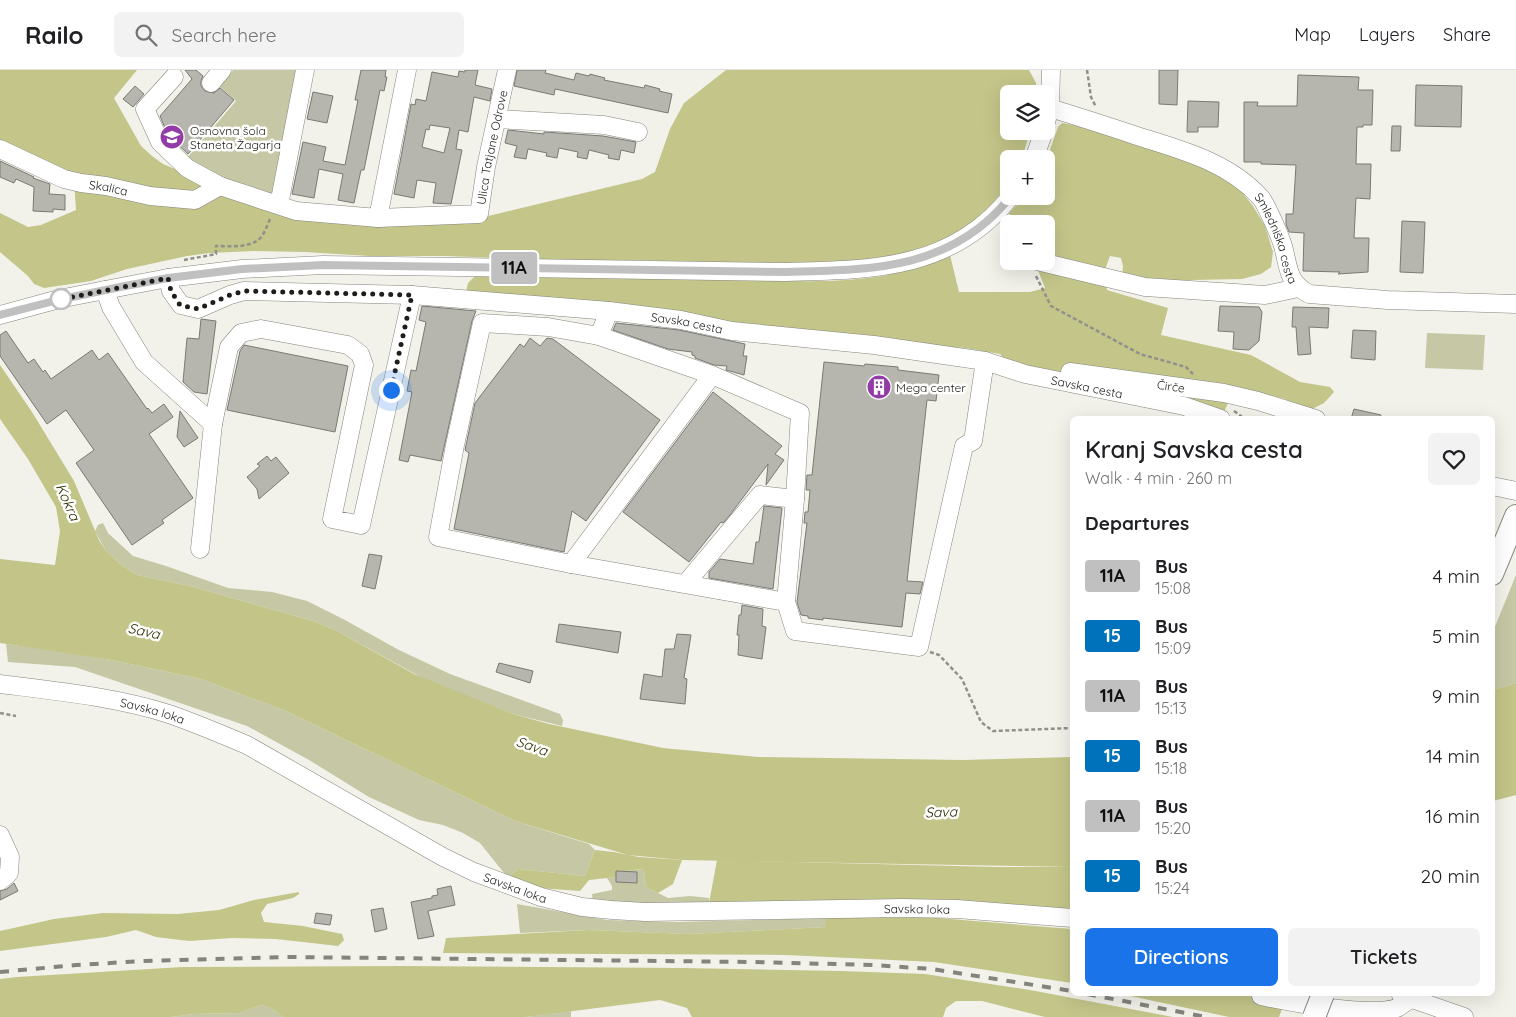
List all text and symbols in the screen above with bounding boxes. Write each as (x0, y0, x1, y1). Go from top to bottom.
search box (114, 12, 464, 57)
text: Railo (25, 20, 84, 50)
icon: search (132, 21, 160, 49)
text: Search here (172, 23, 276, 47)
text: Map (1294, 23, 1331, 46)
text: Layers (1359, 23, 1415, 46)
text: Share (1443, 23, 1491, 46)
map controls (1000, 85, 1055, 270)
button: layers (1000, 85, 1055, 140)
street label: Ulica Tatjane Odrove (473, 88, 510, 206)
place label: Osnovna šola Staneta Žagarja (190, 123, 281, 152)
school or university icon: Osnovna šola Staneta Žagarja (159, 124, 185, 150)
button: + (1000, 150, 1055, 205)
street label: Skalica (88, 177, 129, 198)
street label: Smledniška cesta (1252, 189, 1301, 286)
button: − (1000, 215, 1055, 270)
line badge: 11A (485, 252, 543, 284)
text: 11A (501, 256, 527, 279)
unlabelled marker (50, 288, 72, 310)
street label: Savska cesta (650, 309, 724, 336)
street label: Savska cesta (1050, 372, 1124, 401)
building icon: Mega center (866, 374, 892, 400)
street label: Čirče (1156, 376, 1186, 395)
your location (379, 378, 404, 403)
place label: Mega center (896, 380, 966, 395)
button: heart (1428, 433, 1480, 485)
text: Kranj Savska cesta (1085, 434, 1303, 464)
text: Walk · 4 min · 260 m (1085, 468, 1232, 488)
water label: Kokra (52, 481, 85, 525)
text: Departures (1085, 511, 1189, 535)
text: Bus (1155, 554, 1188, 578)
text: 11A (1100, 564, 1125, 587)
text: 4 min (1432, 564, 1480, 588)
text: 15:08 (1155, 578, 1191, 598)
text: Bus (1155, 614, 1188, 638)
water label: Sava (126, 619, 163, 643)
text: 15 (1104, 624, 1121, 647)
text: 5 min (1432, 624, 1480, 648)
text: 15:09 (1155, 638, 1191, 658)
text: Bus (1155, 674, 1188, 698)
text: 11A (1100, 684, 1125, 707)
text: 9 min (1432, 684, 1480, 708)
street label: Savska loka (119, 694, 187, 727)
text: 15:13 (1155, 698, 1187, 718)
water label: Sava (514, 732, 552, 760)
text: Bus (1155, 734, 1188, 758)
text: 15 (1104, 744, 1121, 767)
text: 14 min (1426, 744, 1480, 768)
text: 15:18 (1155, 758, 1187, 778)
text: Bus (1155, 794, 1188, 818)
water label: Sava (925, 802, 959, 822)
text: 11A (1100, 804, 1125, 827)
text: 16 min (1425, 804, 1480, 828)
text: 15:20 (1155, 818, 1191, 838)
text: Bus (1155, 854, 1188, 878)
text: 15 (1104, 864, 1121, 887)
text: 20 min (1421, 864, 1480, 888)
street label: Savska loka (482, 869, 548, 906)
text: 15:24 (1155, 878, 1190, 898)
street label: Savska loka (884, 900, 950, 916)
button: Directions (1085, 928, 1278, 986)
button: Tickets (1288, 928, 1480, 986)

